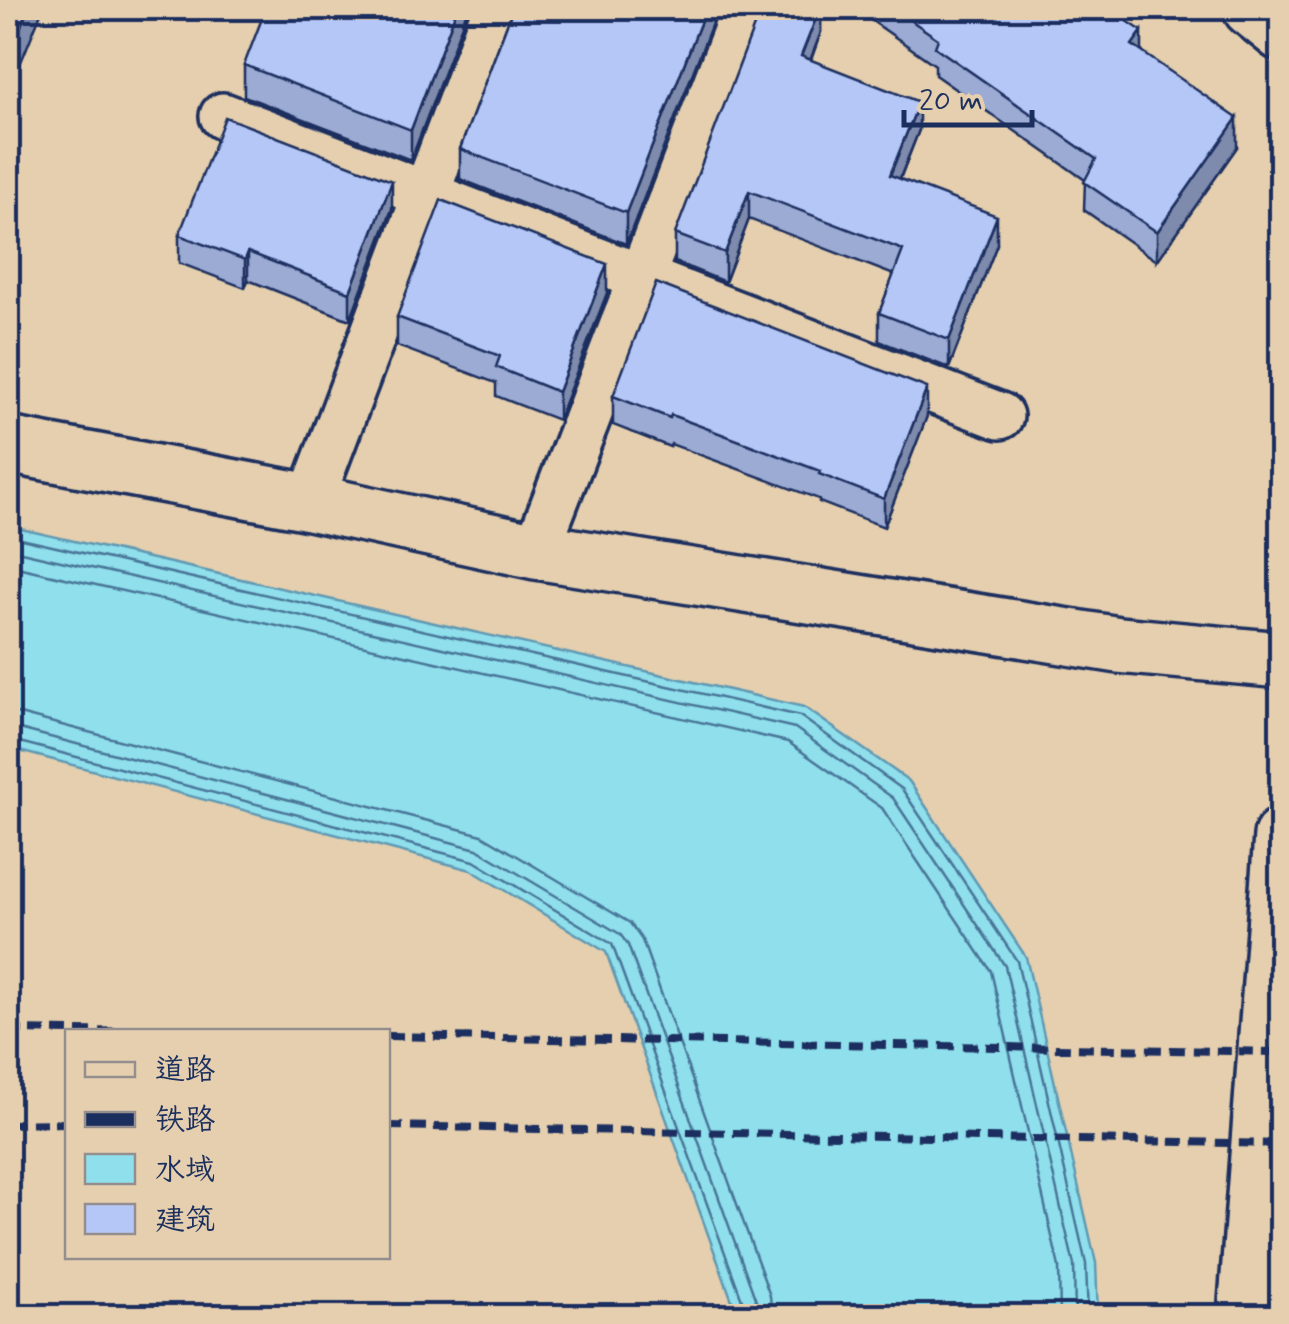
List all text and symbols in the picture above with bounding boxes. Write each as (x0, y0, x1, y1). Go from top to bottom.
scale bar (904, 65, 1032, 127)
text: 20 m (919, 82, 983, 121)
legend (65, 1029, 390, 1259)
text: 道路 (155, 1051, 215, 1090)
text: 铁路 (155, 1101, 215, 1140)
text: 水域 (155, 1151, 215, 1190)
text: 建筑 (155, 1201, 215, 1240)

